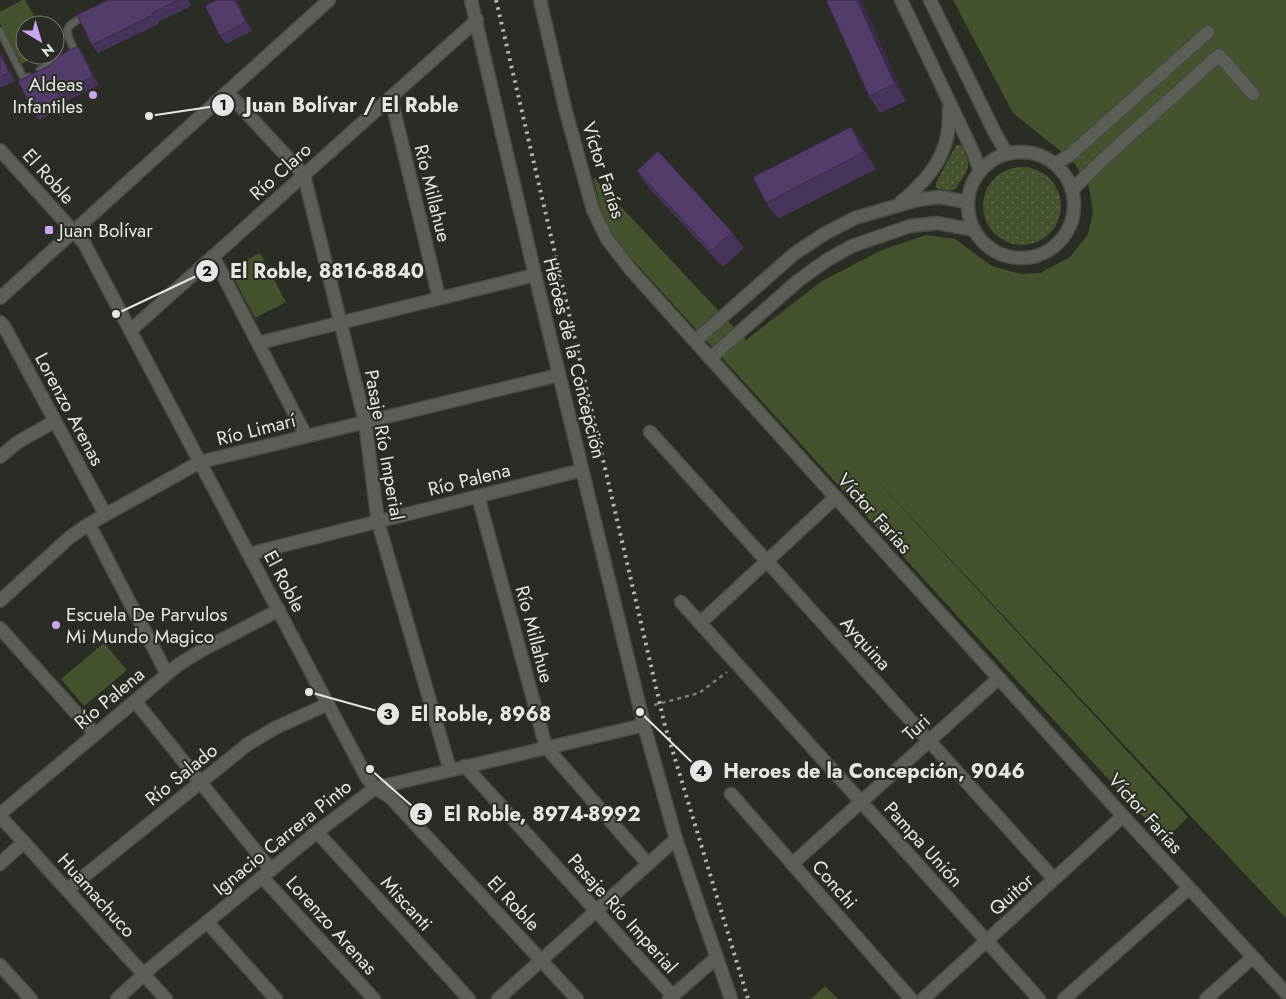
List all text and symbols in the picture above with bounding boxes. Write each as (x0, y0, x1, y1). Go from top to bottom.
north arrow (15, 15, 65, 65)
text: N (37, 39, 59, 62)
place label: Aldeas Infantiles (13, 71, 83, 120)
callout: Juan Bolívar / El Roble (210, 87, 469, 122)
marker: Aldeas Infantiles (87, 89, 99, 101)
text: Juan Bolívar / El Roble (241, 91, 459, 120)
text: 1 (219, 94, 227, 116)
street label: Víctor Farías (575, 118, 632, 222)
street label: Río Claro (244, 136, 317, 206)
street label: Río Millahue (407, 142, 458, 245)
street label: El Roble (16, 143, 81, 210)
place label: Juan Bolívar (56, 217, 153, 244)
marker: Juan Bolívar (43, 224, 55, 236)
callout: El Roble, 8816-8840 (195, 253, 434, 288)
street label: Héroes de la Concepción (536, 255, 613, 461)
text: El Roble, 8816-8840 (230, 257, 424, 286)
text: 2 (202, 260, 212, 282)
street label: Lorenzo Arenas (28, 348, 111, 471)
street label: Pasaje Río Imperial (358, 368, 411, 523)
street label: Río Limarí (214, 406, 299, 452)
street label: Río Palena (425, 456, 513, 503)
street label: Víctor Farías (831, 467, 918, 560)
street label: El Roble (257, 546, 312, 617)
street label: Río Millahue (509, 583, 561, 686)
place label: Escuela De Parvulos Mi Mundo Magico (66, 601, 228, 650)
street label: Ayquina (834, 610, 897, 676)
marker: Escuela De Parvulos Mi Mundo Magico (50, 619, 62, 631)
street label: Río Palena (69, 661, 150, 736)
callout: El Roble, 8968 (376, 697, 561, 732)
text: El Roble, 8968 (411, 700, 551, 729)
text: 3 (383, 703, 393, 725)
street label: Turi (897, 708, 936, 747)
street label: Río Salado (139, 737, 223, 812)
callout: Heroes de la Concepción, 9046 (688, 754, 1035, 789)
text: Heroes de la Concepción, 9046 (723, 757, 1025, 786)
text: 4 (696, 760, 706, 782)
street label: Víctor Farías (1102, 767, 1189, 860)
street label: Ignacio Carrera Pinto (207, 773, 357, 902)
street label: Pampa Unión (878, 796, 969, 893)
callout: El Roble, 8974-8992 (409, 797, 651, 832)
text: El Roble, 8974-8992 (443, 800, 641, 829)
text: 5 (416, 804, 426, 826)
street label: Huamachuco (51, 847, 142, 943)
street label: Pasaje Río Imperial (561, 848, 684, 979)
street label: Conchi (806, 854, 864, 915)
street label: Quitor (983, 867, 1040, 922)
street label: Lorenzo Arenas (280, 870, 384, 981)
street label: Miscanti (375, 870, 439, 937)
street label: El Roble (481, 870, 546, 937)

